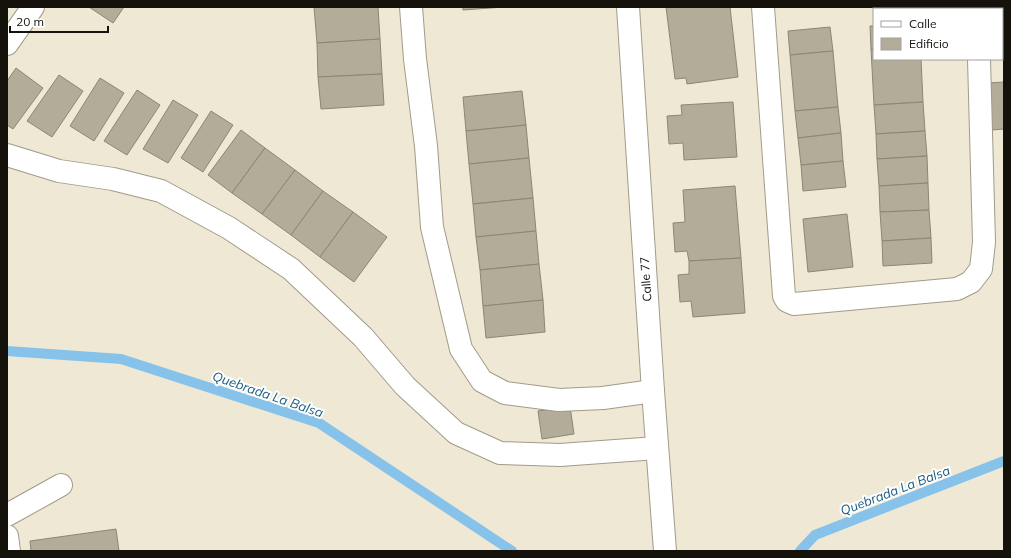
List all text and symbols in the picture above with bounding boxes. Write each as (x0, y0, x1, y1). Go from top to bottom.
scale bar (10, 8, 108, 34)
legend (873, 8, 1003, 60)
text: 20 m (16, 14, 44, 29)
text: Calle (909, 16, 936, 31)
text: Edificio (909, 36, 949, 51)
street label: Calle 77 (636, 256, 655, 302)
water label: Quebrada La Balsa (210, 368, 326, 421)
water label: Quebrada La Balsa (838, 462, 952, 518)

